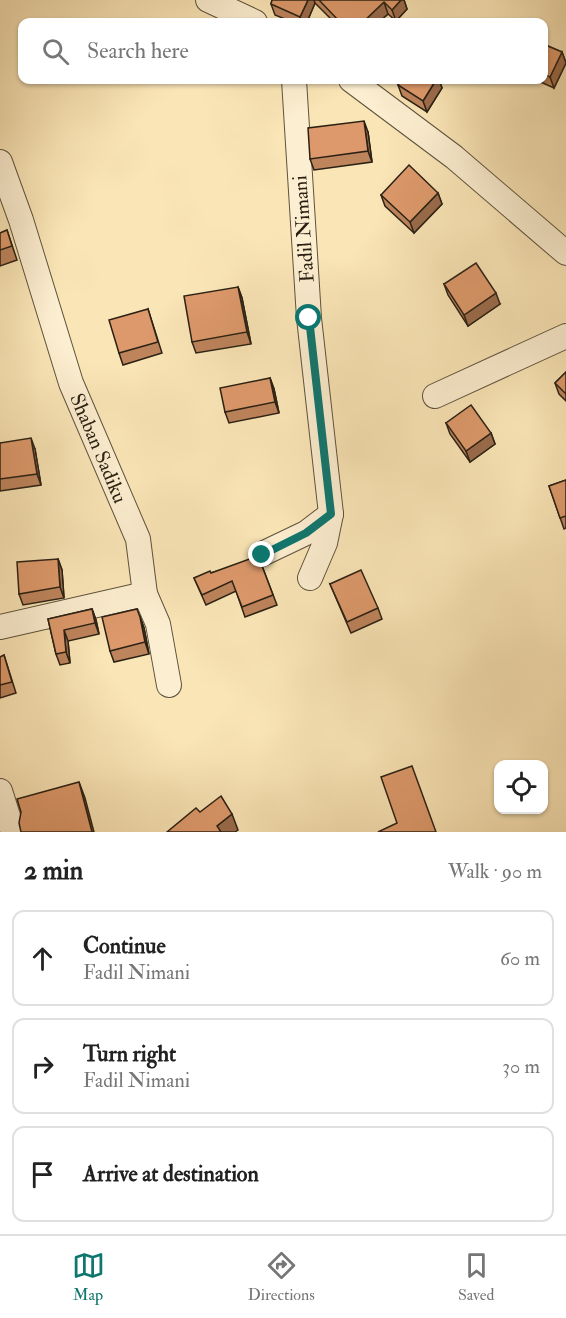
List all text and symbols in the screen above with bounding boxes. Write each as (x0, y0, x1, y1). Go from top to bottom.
search box (18, 18, 548, 84)
icon: search (39, 35, 72, 68)
text: Search here (87, 37, 189, 65)
street label: Fadil Nimani (287, 175, 320, 283)
route start (295, 304, 321, 330)
street label: Shaban Sadiku (64, 390, 133, 507)
route end (248, 541, 274, 567)
map controls (494, 760, 548, 814)
button: locate (494, 760, 548, 814)
text: 2 min (24, 855, 83, 887)
text: Walk · 90 m (448, 859, 542, 884)
text: Continue (83, 932, 166, 960)
icon: ahead (26, 942, 59, 975)
text: 60 m (500, 946, 540, 971)
text: Fadil Nimani (83, 960, 190, 985)
text: Turn right (83, 1040, 176, 1068)
icon: right (26, 1050, 59, 1083)
text: 30 m (502, 1054, 540, 1079)
text: Fadil Nimani (83, 1068, 190, 1093)
icon: arrive (26, 1158, 59, 1191)
text: Arrive at destination (83, 1160, 259, 1188)
tab: Map (72, 1249, 105, 1305)
tab: Directions (248, 1249, 315, 1305)
tab: Saved (458, 1249, 494, 1305)

